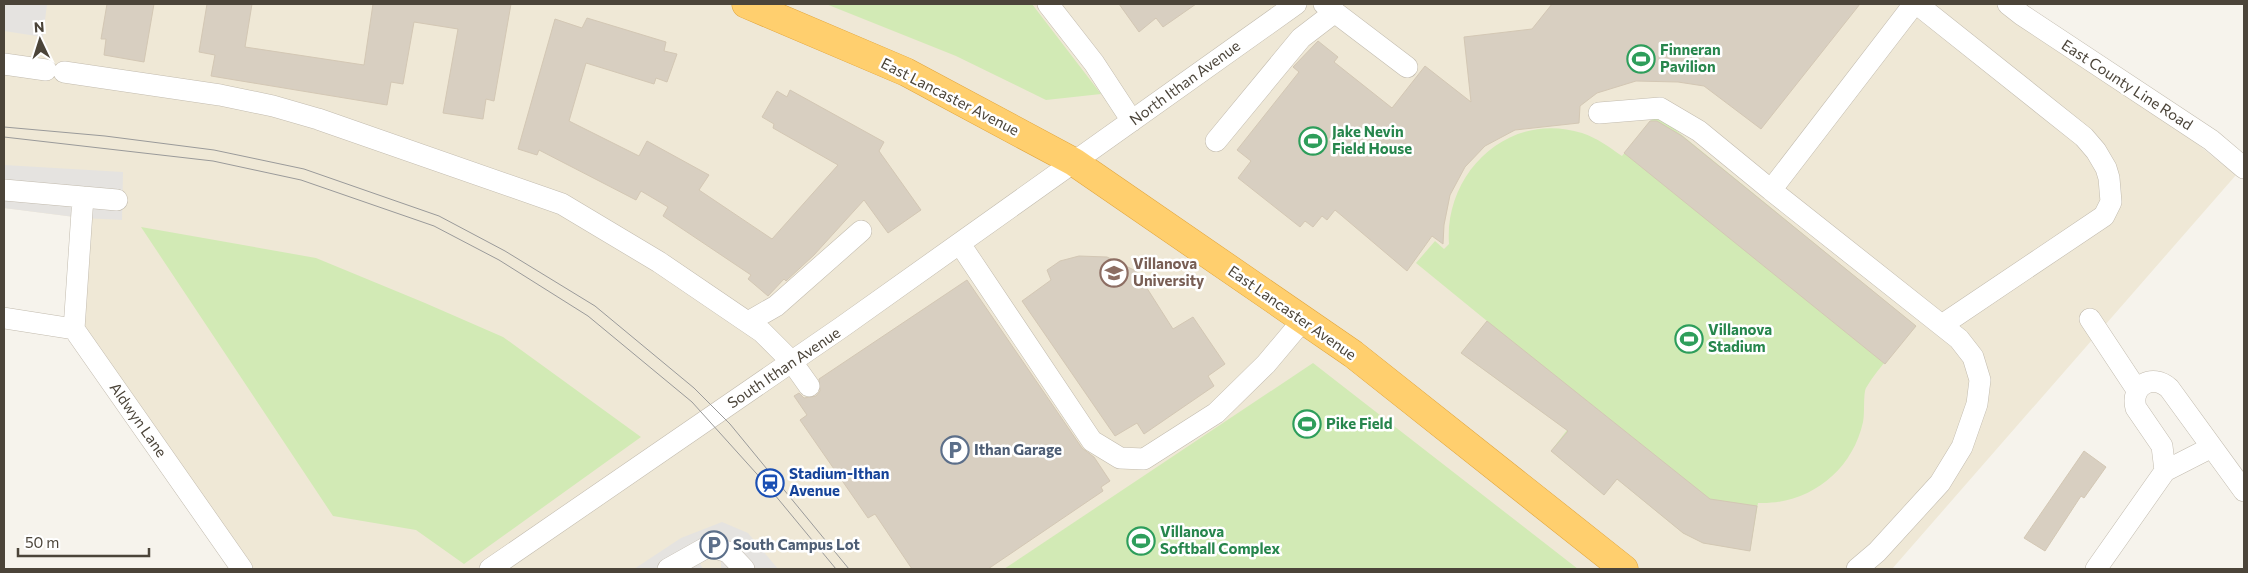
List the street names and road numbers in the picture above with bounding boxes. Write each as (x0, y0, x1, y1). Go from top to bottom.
street label: East County Line Road (2059, 35, 2196, 133)
street label: North Ithan Avenue (1126, 36, 1243, 128)
street label: East Lancaster Avenue (878, 53, 1023, 139)
street label: East Lancaster Avenue (1225, 261, 1360, 363)
street label: South Ithan Avenue (724, 323, 843, 412)
street label: Aldwyn Lane (106, 379, 171, 460)

